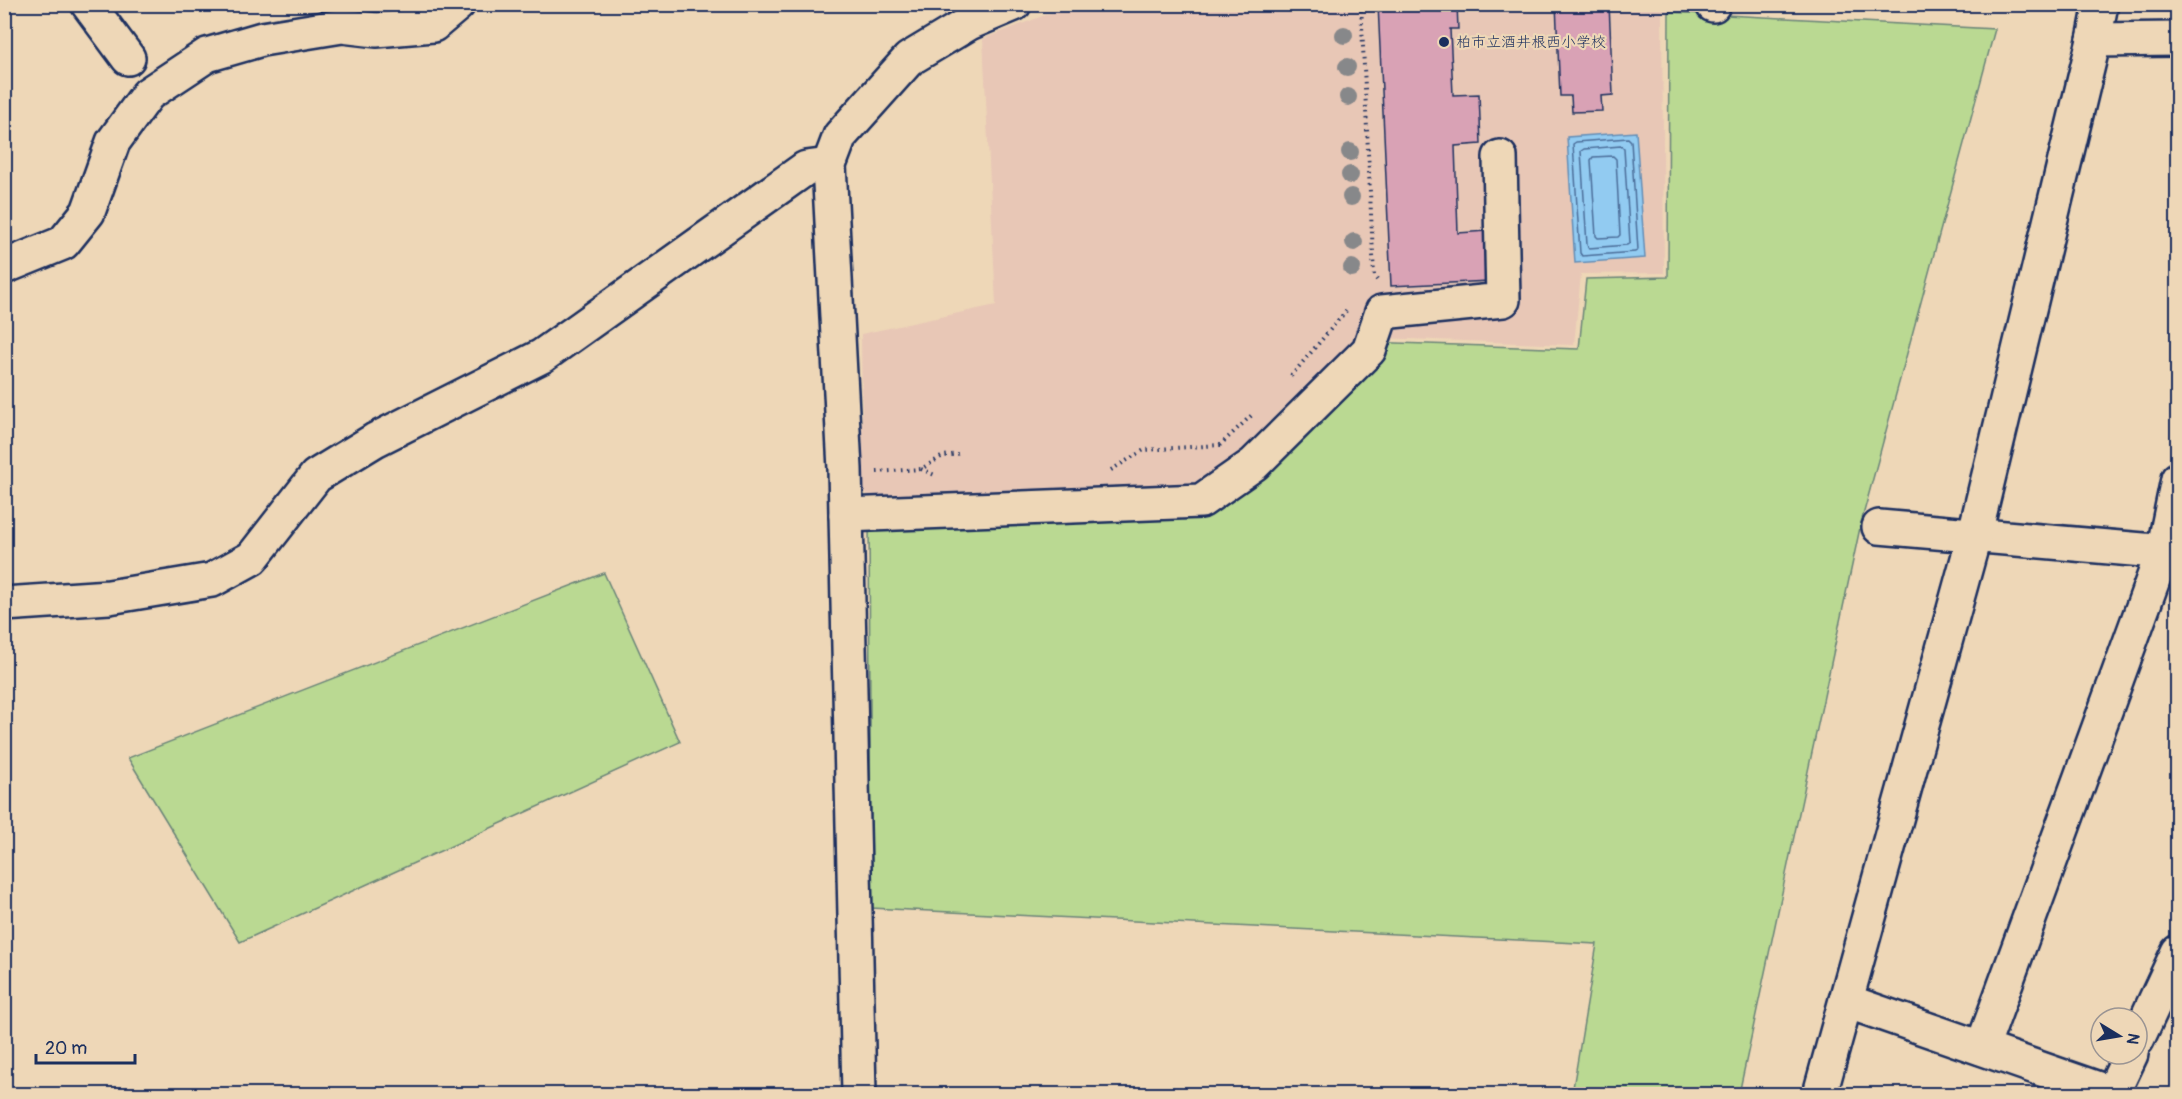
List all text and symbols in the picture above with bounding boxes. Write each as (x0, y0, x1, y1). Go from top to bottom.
place label: 柏市立酒井根西小学校 (1456, 33, 1606, 52)
marker: 柏市立酒井根西小学校 (1437, 35, 1451, 49)
north arrow (2089, 1006, 2149, 1066)
scale bar (36, 1027, 135, 1065)
text: N (2122, 1031, 2144, 1046)
text: 20 m (45, 1037, 87, 1060)

